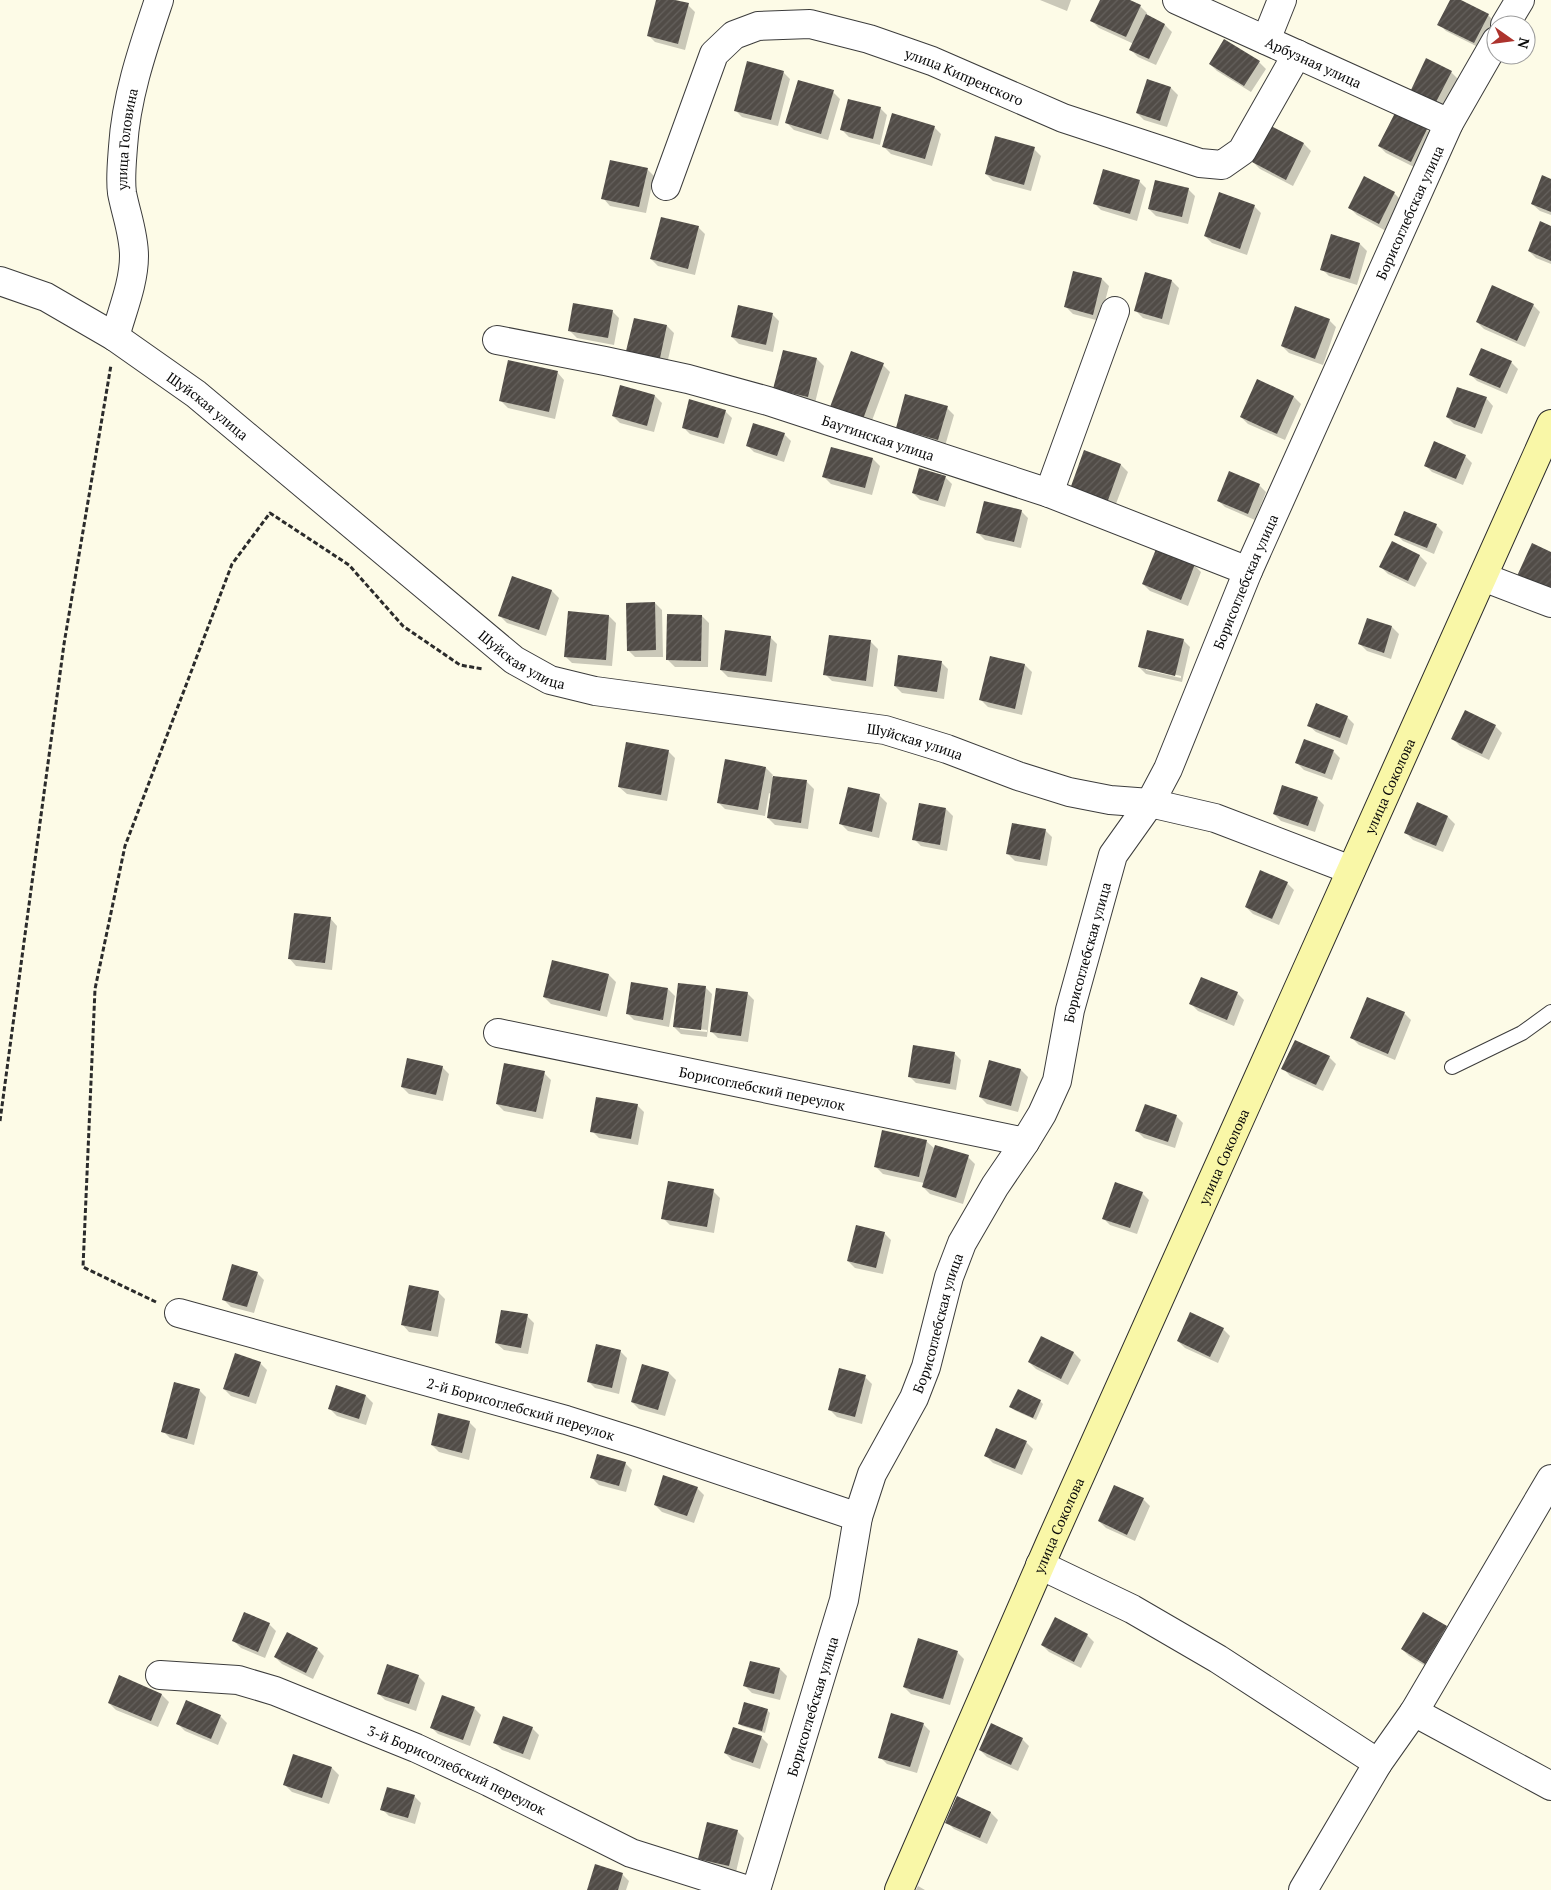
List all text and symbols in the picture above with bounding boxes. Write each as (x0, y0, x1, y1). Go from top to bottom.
north arrow (1486, 15, 1536, 65)
street label: Арбузная улица (1263, 32, 1365, 92)
text: N (1514, 36, 1535, 51)
street label: улица Кипренского (902, 42, 1027, 109)
street label: улица Головина (112, 86, 141, 192)
street label: Борисоглебская улица (1371, 142, 1447, 282)
street label: Шуйская улица (163, 367, 253, 444)
street label: Баутинская улица (820, 410, 937, 464)
street label: Борисоглебская улица (1208, 511, 1282, 652)
street label: Шуйская улица (475, 625, 567, 693)
street label: Шуйская улица (866, 718, 966, 764)
street label: улица Соколова (1359, 735, 1419, 838)
street label: Борисоглебская улица (1058, 880, 1115, 1024)
street label: Борисоглебский переулок (678, 1061, 848, 1114)
street label: улица Соколова (1193, 1105, 1253, 1208)
street label: Борисоглебская улица (907, 1250, 967, 1396)
street label: 2-й Борисоглебский переулок (425, 1373, 618, 1444)
street label: улица Соколова (1028, 1474, 1088, 1577)
street label: Борисоглебская улица (782, 1634, 842, 1778)
street label: 3-й Борисоглебский переулок (365, 1720, 550, 1819)

